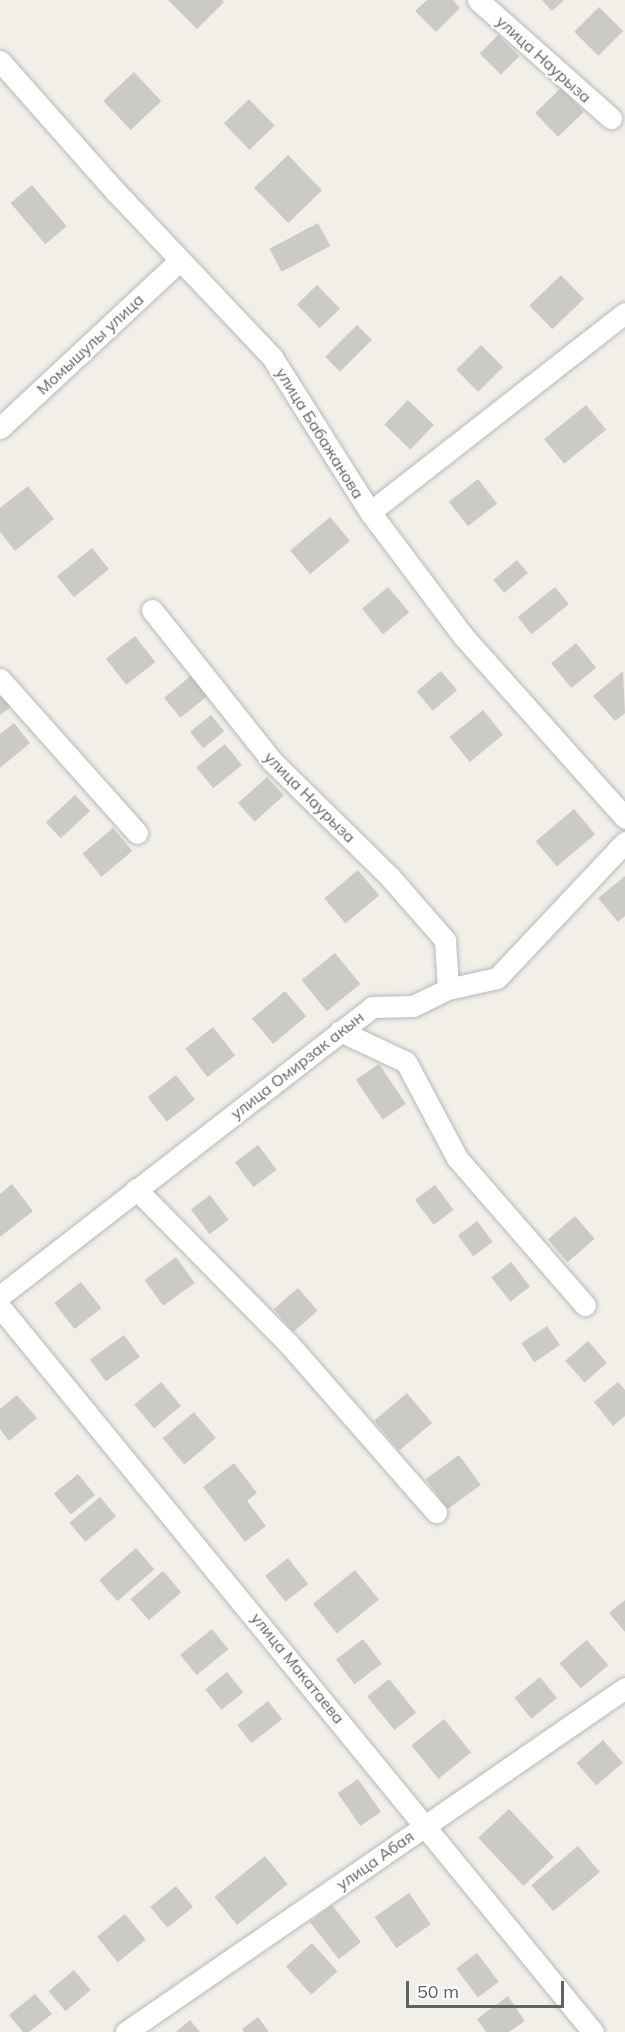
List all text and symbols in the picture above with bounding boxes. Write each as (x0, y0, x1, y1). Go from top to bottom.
street label: улица Наурыза (493, 11, 595, 107)
street label: Момышулы улица (33, 290, 147, 398)
street label: улица Бабажанова (272, 364, 368, 502)
street label: улица Наурыза (260, 747, 360, 847)
street label: улица Омирзак акын (227, 1007, 367, 1123)
street label: улица Макатаева (247, 1609, 349, 1727)
street label: улица Абая (333, 1826, 417, 1894)
scale bar (409, 1969, 566, 2007)
text: 50 m (417, 1980, 459, 2003)

